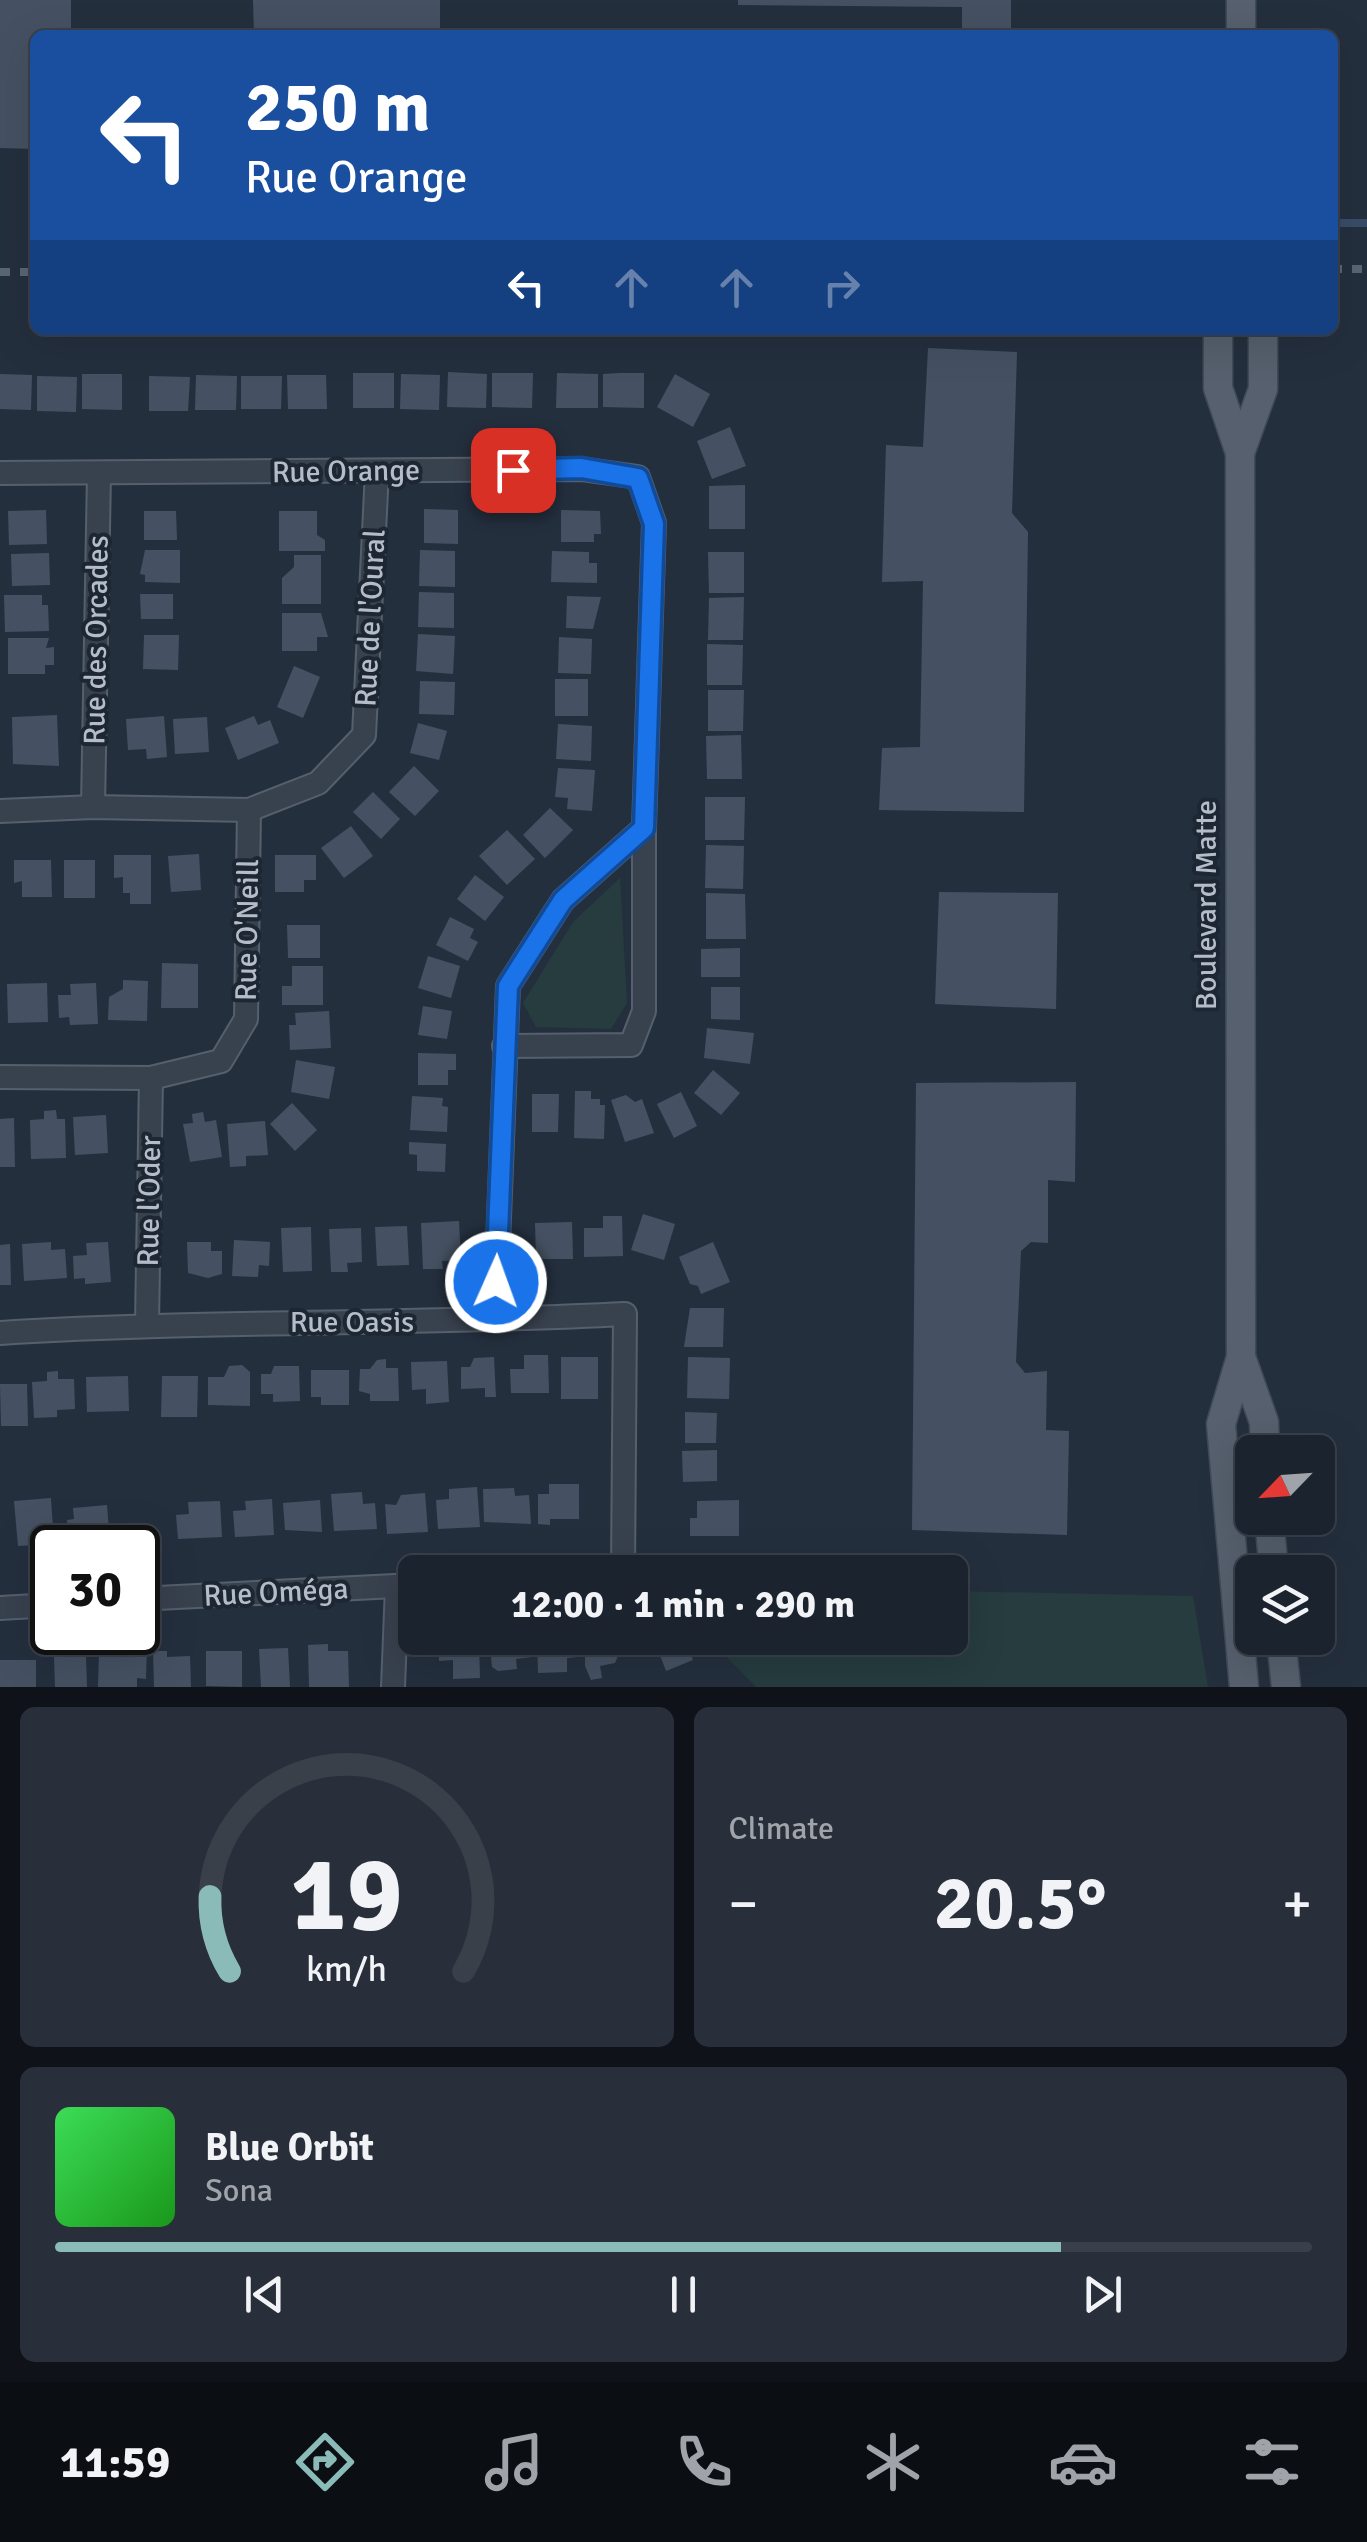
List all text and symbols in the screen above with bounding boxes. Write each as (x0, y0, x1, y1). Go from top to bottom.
text: 250 m (245, 64, 430, 150)
icon: left (80, 70, 210, 200)
text: Rue Orange (245, 150, 467, 205)
icon: left (499, 260, 554, 315)
icon: ahead (604, 260, 659, 315)
icon: ahead (709, 260, 764, 315)
icon: right (814, 260, 869, 315)
pin (471, 428, 556, 513)
icon: arrive (486, 443, 541, 498)
street label: Rue Orange (272, 452, 420, 491)
street label: Rue de l'Oural (347, 528, 394, 708)
street label: Rue des Orcades (76, 535, 117, 745)
street label: Boulevard Matte (1188, 800, 1225, 1010)
street label: Rue O'Neill (228, 859, 267, 1001)
street label: Rue l'Oder (130, 1135, 169, 1267)
position arrow (444, 1230, 548, 1334)
street label: Rue Oasis (290, 1304, 414, 1341)
north arrow (1235, 1435, 1335, 1535)
map controls (1235, 1435, 1335, 1655)
speed limit sign: 30 (30, 1525, 160, 1655)
button: layers (1235, 1555, 1335, 1655)
street label: Rue Oméga (203, 1570, 349, 1615)
text: 12:00 · 1 min · 290 m (511, 1581, 855, 1628)
text: Climate (729, 1809, 834, 1848)
text: 19 (291, 1831, 403, 1959)
text: 20.5° (934, 1857, 1107, 1950)
text: − (729, 1870, 758, 1938)
text: + (1282, 1870, 1312, 1938)
text: km/h (306, 1947, 387, 1991)
text: Blue Orbit (205, 2124, 374, 2171)
text: Sona (205, 2171, 273, 2210)
icon: previous (237, 2267, 292, 2322)
icon: pause (656, 2267, 711, 2322)
icon: next (1075, 2267, 1130, 2322)
icon: directions (290, 2427, 360, 2497)
icon: music (479, 2427, 549, 2497)
icon: phone (669, 2427, 739, 2497)
icon: climate (858, 2427, 928, 2497)
icon: car (1048, 2427, 1118, 2497)
icon: filters (1237, 2427, 1307, 2497)
text: 11:59 (60, 2435, 170, 2490)

